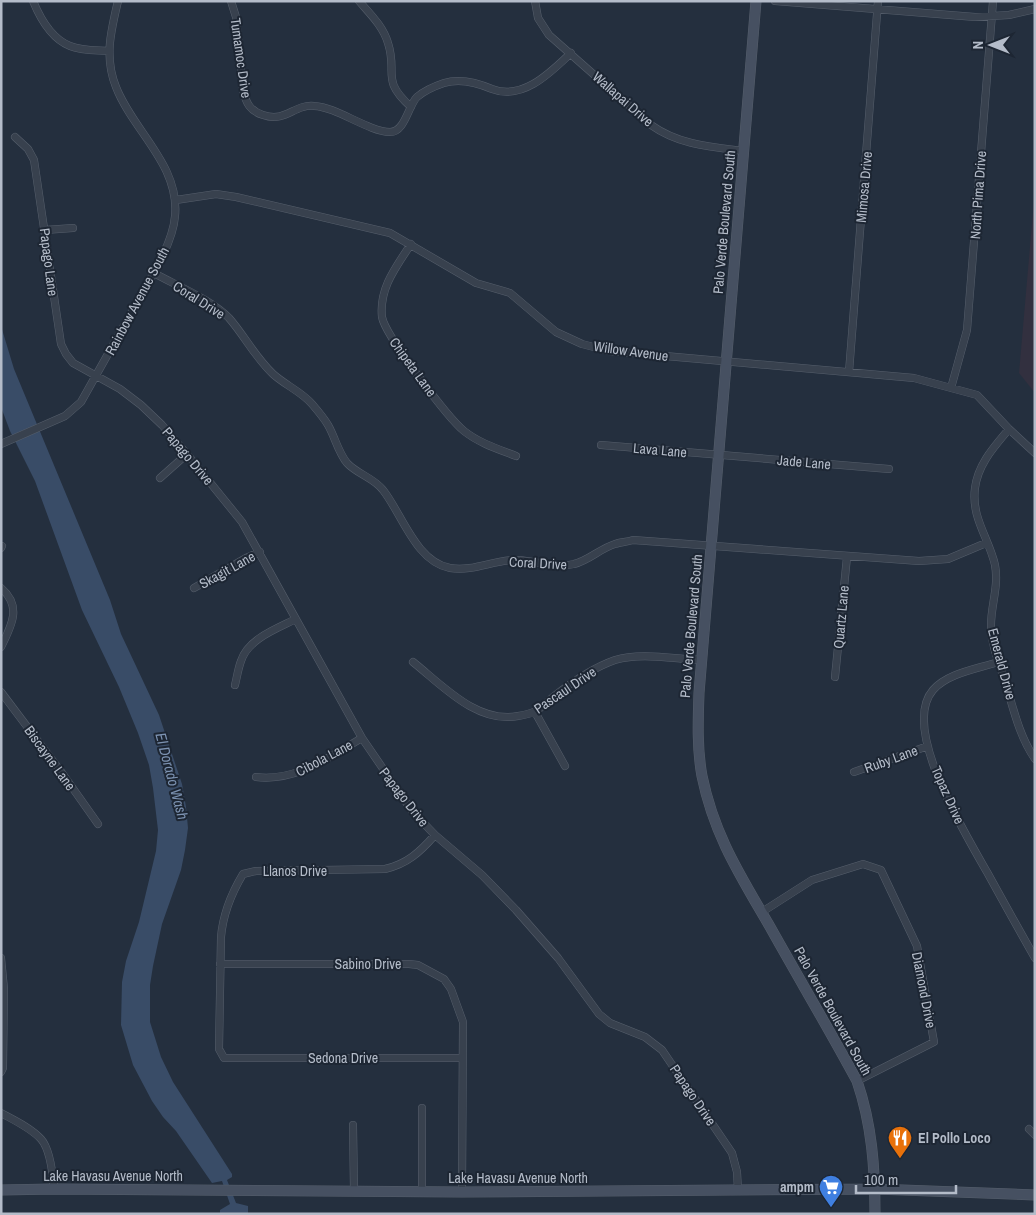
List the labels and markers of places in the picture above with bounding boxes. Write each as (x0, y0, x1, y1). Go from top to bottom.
restaurant icon: El Pollo Loco (887, 1125, 913, 1159)
place label: El Pollo Loco (918, 1129, 991, 1147)
supermarket icon: ampm (818, 1174, 844, 1208)
place label: ampm (780, 1178, 814, 1196)

